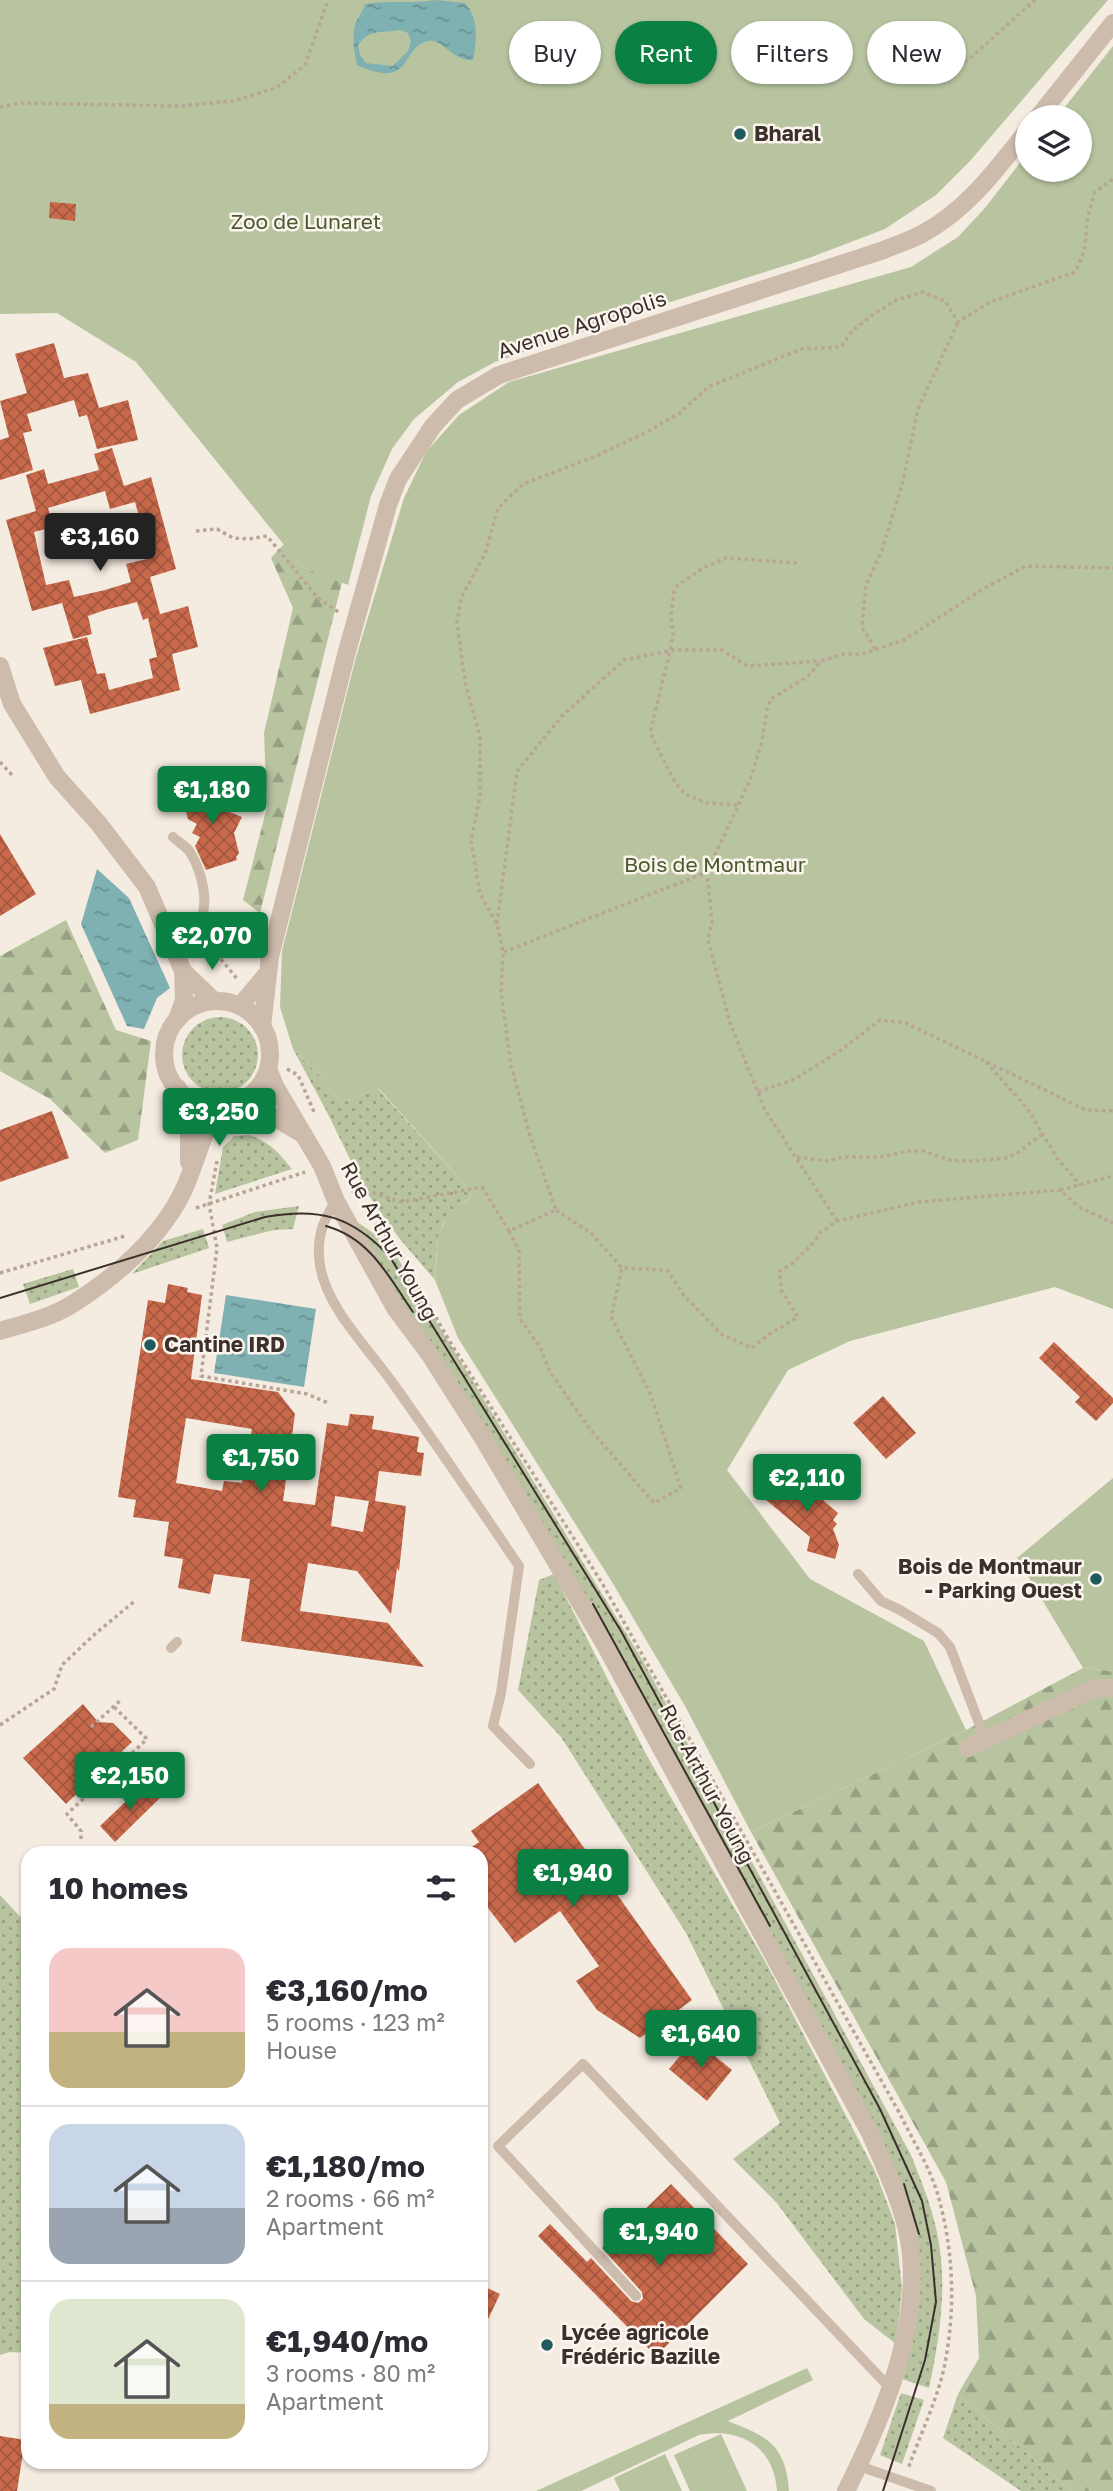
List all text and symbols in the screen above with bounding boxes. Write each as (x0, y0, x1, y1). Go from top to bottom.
chip: Buy (509, 21, 601, 84)
chip: Rent (615, 21, 717, 84)
chip: Filters (731, 21, 853, 84)
chip: New (867, 21, 966, 84)
map controls (1015, 105, 1092, 182)
button: layers (1015, 105, 1092, 182)
place label: Bharal (754, 120, 821, 146)
marker: Bharal (732, 126, 748, 142)
park label: Zoo de Lunaret (231, 208, 381, 234)
street label: Avenue Agropolis (494, 285, 669, 364)
pin: €3,160 (43, 514, 157, 573)
text: €3,160 (60, 522, 140, 550)
pin: €1,180 (155, 766, 269, 826)
text: €1,180 (174, 775, 250, 803)
park label: Bois de Montmaur (624, 851, 806, 877)
pin: €2,070 (155, 912, 269, 972)
text: €2,070 (172, 921, 252, 949)
pin: €3,250 (162, 1088, 276, 1148)
text: €3,250 (179, 1097, 259, 1125)
street label: Rue Arthur Young (336, 1157, 444, 1324)
place label: Cantine IRD (164, 1331, 285, 1357)
marker: Cantine IRD (142, 1337, 158, 1353)
pin: €1,750 (204, 1434, 318, 1494)
text: €1,750 (223, 1443, 299, 1471)
pin: €2,110 (750, 1454, 864, 1514)
text: €2,110 (769, 1463, 845, 1491)
place label: Bois de Montmaur - Parking Ouest (898, 1553, 1082, 1603)
marker: Bois de Montmaur - Parking Ouest (1088, 1571, 1104, 1587)
street label: Rue Arthur Young (655, 1699, 761, 1868)
pin: €2,150 (73, 1752, 187, 1812)
text: €2,150 (91, 1761, 169, 1789)
pin: €1,940 (516, 1850, 630, 1909)
text: €1,940 (533, 1858, 613, 1886)
icon: filters (422, 1869, 460, 1907)
text: 10 homes (49, 1870, 188, 1906)
text: €3,160/mo (266, 1972, 428, 2008)
icon: home (105, 1976, 189, 2060)
text: 5 rooms · 123 m² (266, 2008, 445, 2036)
pin: €1,640 (644, 2010, 758, 2070)
text: €1,640 (661, 2019, 741, 2047)
text: House (266, 2036, 337, 2064)
text: €1,180/mo (266, 2148, 425, 2184)
icon: home (105, 2152, 189, 2236)
text: 2 rooms · 66 m² (266, 2184, 435, 2212)
pin: €1,940 (602, 2208, 716, 2268)
text: Apartment (266, 2212, 384, 2240)
text: €1,940 (619, 2217, 699, 2245)
place label: Lycée agricole Frédéric Bazille (561, 2319, 720, 2369)
text: €1,940/mo (266, 2323, 428, 2359)
icon: home (105, 2327, 189, 2411)
marker: Lycée agricole Frédéric Bazille (539, 2337, 555, 2353)
text: 3 rooms · 80 m² (266, 2359, 435, 2387)
text: Apartment (266, 2387, 384, 2415)

